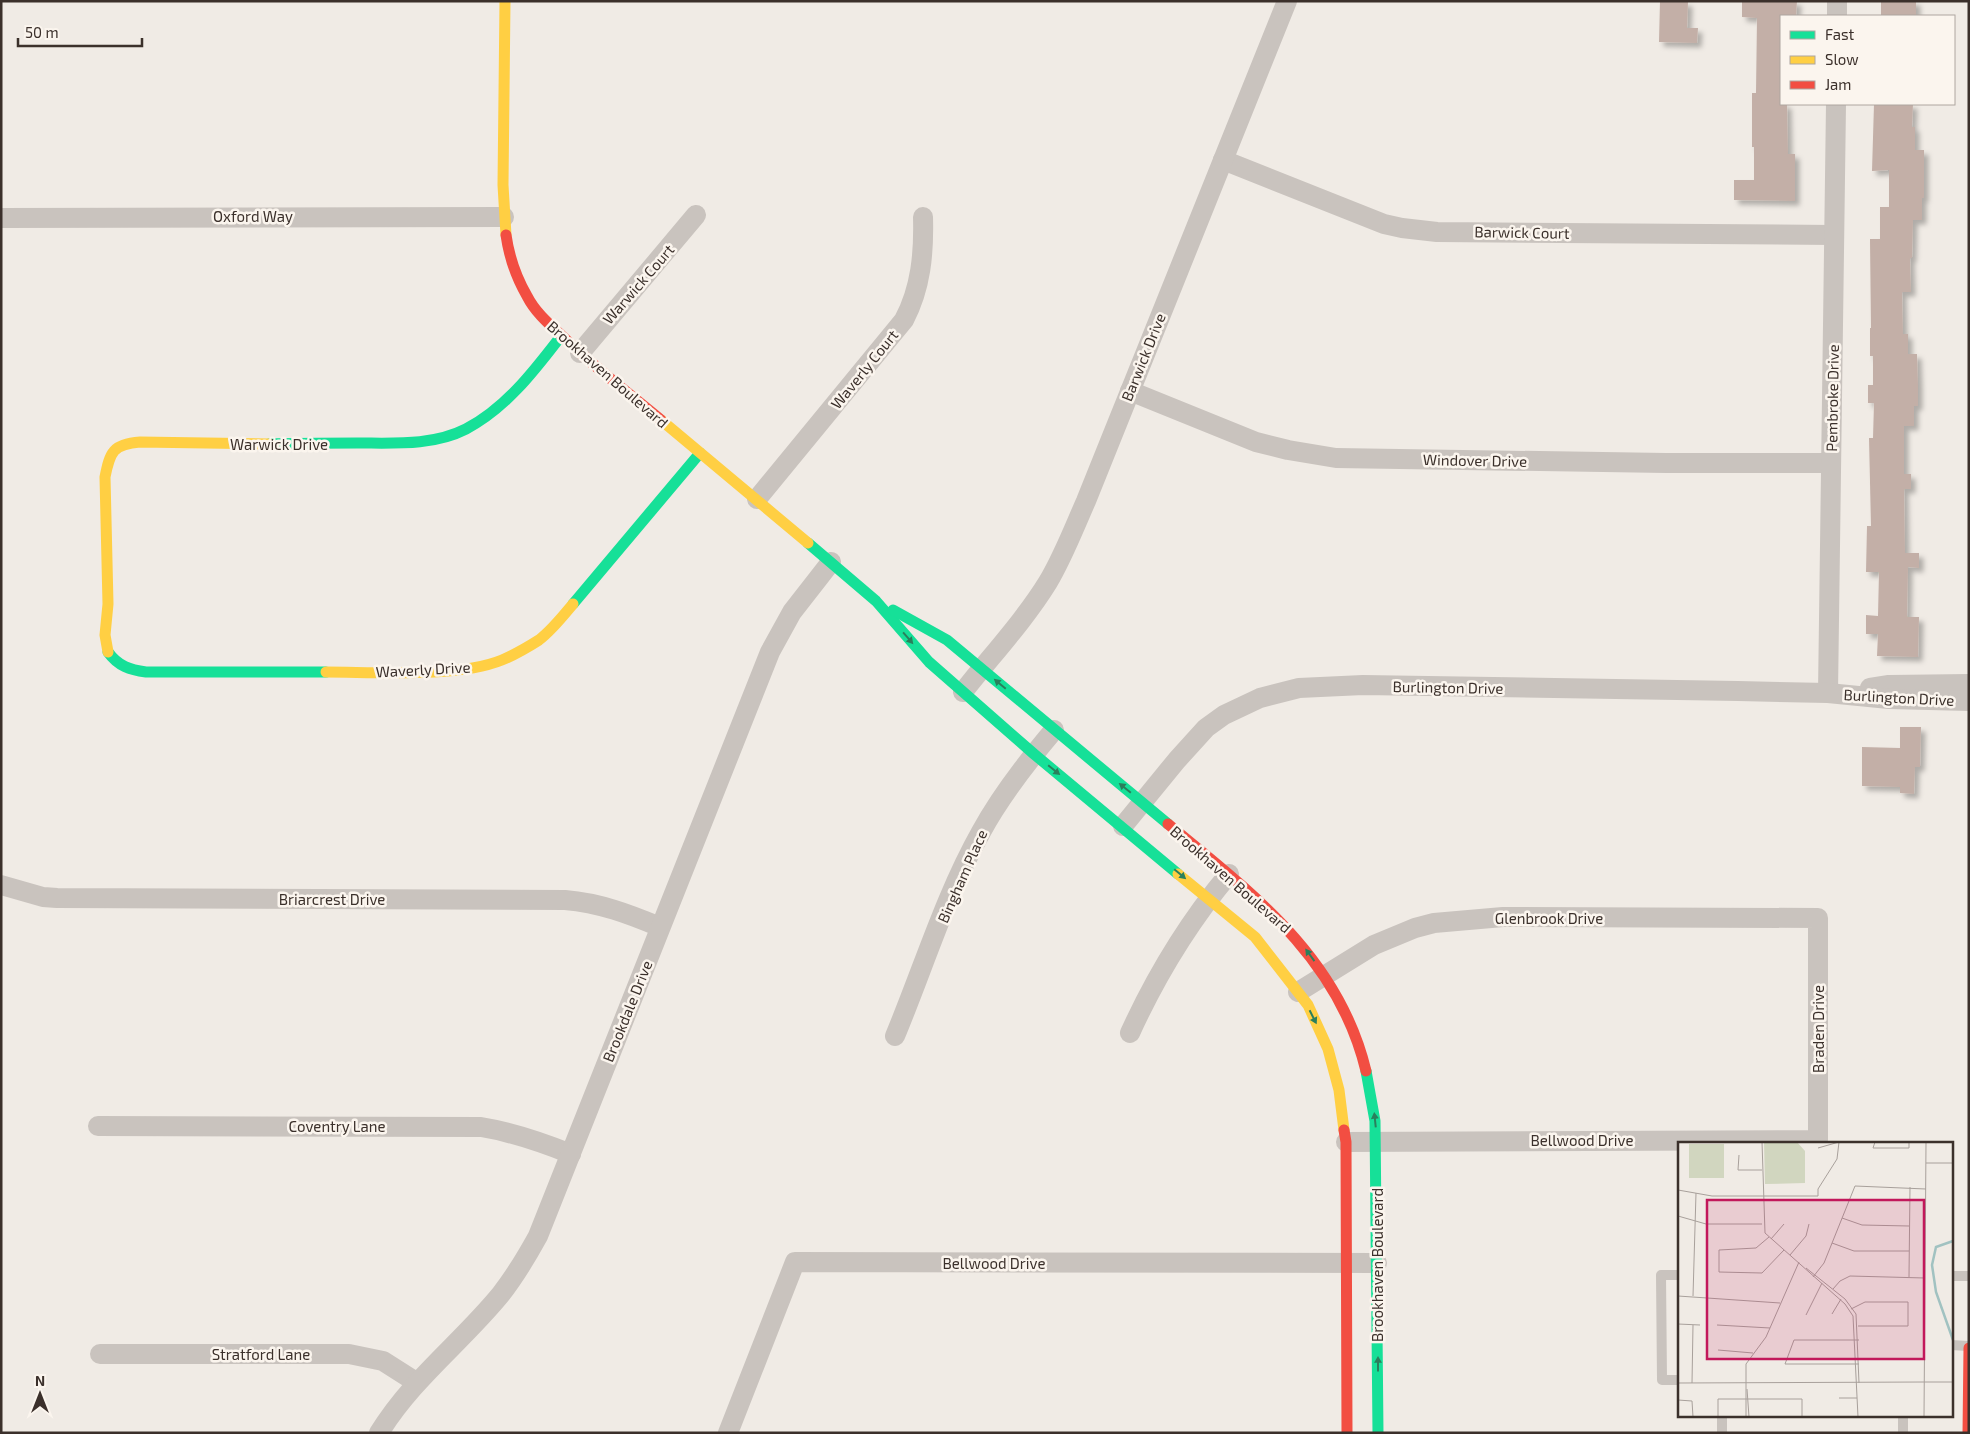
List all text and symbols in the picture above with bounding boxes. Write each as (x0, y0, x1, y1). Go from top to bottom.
scale bar (18, 15, 141, 47)
legend (1780, 15, 1955, 105)
text: 50 m (25, 23, 59, 41)
text: Fast (1825, 25, 1855, 43)
text: Slow (1825, 50, 1859, 68)
text: Jam (1825, 75, 1851, 93)
street label: Oxford Way (213, 207, 293, 225)
street label: Barwick Court (1474, 222, 1570, 242)
street label: Warwick Court (598, 240, 678, 328)
street label: Barwick Drive (1117, 310, 1169, 404)
street label: Brookhaven Boulevard (544, 317, 672, 431)
street label: Waverly Court (827, 326, 902, 412)
street label: Pembroke Drive (1822, 344, 1842, 452)
street label: Warwick Drive (230, 435, 328, 453)
street label: Windover Drive (1423, 450, 1527, 470)
one-way arrow (902, 631, 914, 643)
street label: Waverly Drive (375, 658, 471, 680)
street label: Burlington Drive (1392, 677, 1504, 697)
one-way arrow (994, 678, 1007, 689)
street label: Burlington Drive (1843, 685, 1955, 709)
one-way arrow (1047, 765, 1060, 776)
one-way arrow (1119, 782, 1132, 793)
street label: Brookhaven Boulevard (1167, 822, 1295, 936)
street label: Bingham Place (933, 826, 991, 926)
one-way arrow (1173, 868, 1186, 879)
street label: Briarcrest Drive (279, 890, 385, 908)
street label: Glenbrook Drive (1495, 909, 1603, 927)
one-way arrow (1305, 948, 1315, 962)
street label: Brookdale Drive (598, 958, 656, 1064)
street label: Braden Drive (1809, 985, 1827, 1073)
one-way arrow (1309, 1010, 1317, 1024)
one-way arrow (1371, 1112, 1379, 1128)
street label: Coventry Lane (288, 1117, 386, 1135)
street label: Bellwood Drive (1531, 1131, 1633, 1149)
inset map (1678, 1142, 1952, 1416)
street label: Brookhaven Boulevard (1368, 1188, 1386, 1342)
street label: Bellwood Drive (943, 1254, 1045, 1272)
street label: Stratford Lane (212, 1345, 310, 1363)
one-way arrow (1374, 1356, 1382, 1372)
north arrow (15, 1369, 65, 1419)
text: N (35, 1372, 45, 1389)

